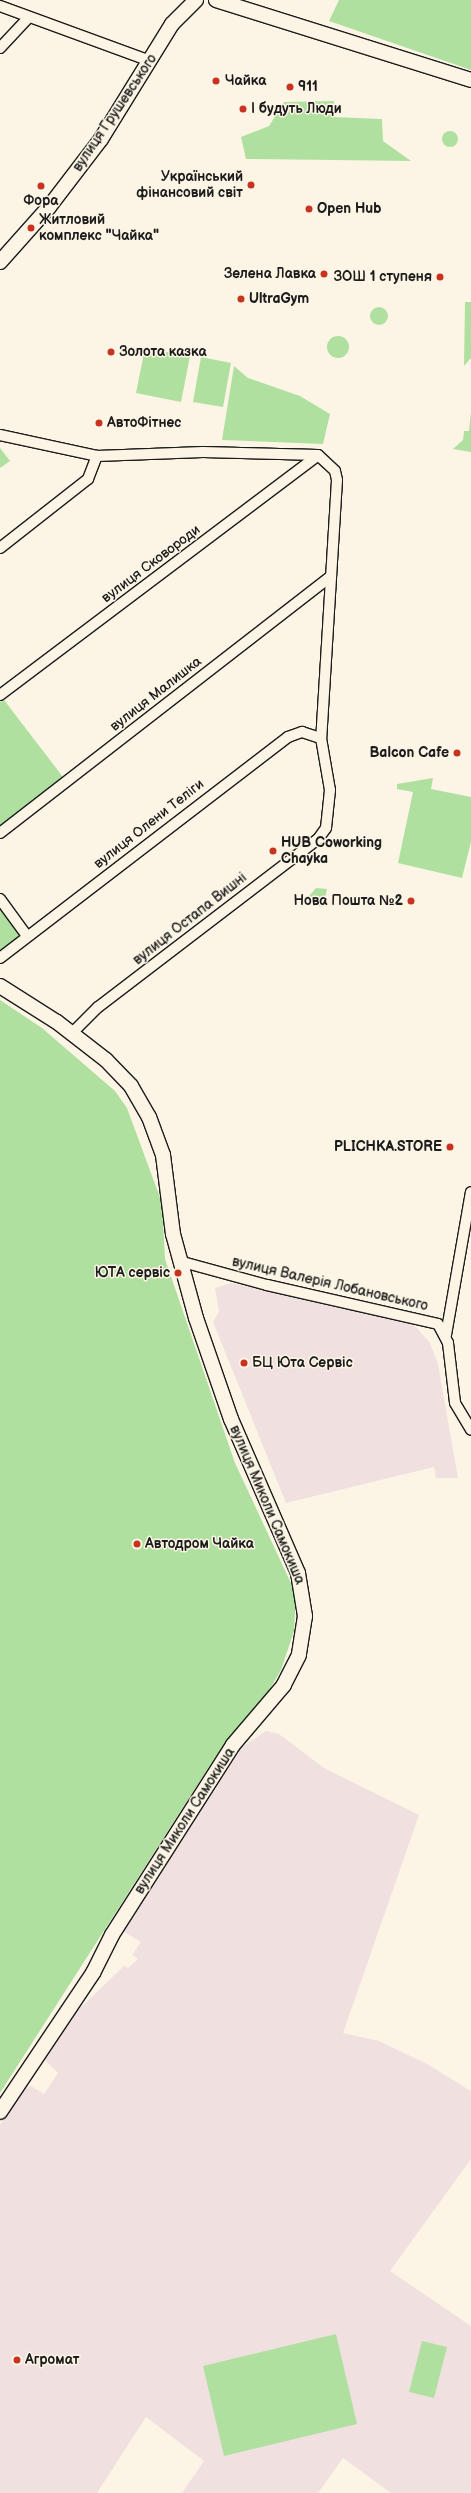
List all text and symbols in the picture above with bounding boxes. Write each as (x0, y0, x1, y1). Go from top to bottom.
street label: вулиця Грушевського (69, 51, 161, 175)
place label: Чайка (225, 73, 266, 89)
marker: Чайка (210, 75, 222, 87)
place label: 911 (298, 79, 318, 95)
marker: 911 (285, 82, 295, 92)
place label: І будуть Люди (251, 101, 342, 117)
marker: І будуть Люди (238, 104, 248, 114)
place label: Український фінансовий світ (136, 169, 243, 202)
marker: Український фінансовий світ (246, 180, 256, 190)
marker: Фора (36, 181, 46, 191)
place label: Фора (24, 193, 58, 209)
place label: Open Hub (317, 201, 381, 217)
marker: Open Hub (304, 204, 314, 214)
place label: Житловий комплекс "Чайка" (39, 212, 159, 244)
marker: Житловий комплекс "Чайка" (26, 223, 36, 233)
place label: Зелена Лавка (224, 266, 316, 282)
marker: Зелена Лавка (319, 269, 329, 279)
place label: ЗОШ 1 ступеня (333, 269, 432, 285)
marker: ЗОШ 1 ступеня (435, 272, 445, 282)
place label: UltraGym (249, 291, 309, 307)
marker: UltraGym (236, 294, 246, 304)
place label: Золота казка (119, 344, 207, 360)
marker: Золота казка (106, 347, 116, 357)
place label: АвтоФітнес (107, 415, 181, 431)
marker: АвтоФітнес (94, 418, 104, 428)
street label: вулиця Сковороди (98, 521, 204, 607)
street label: вулиця Малишка (107, 653, 205, 735)
place label: Balcon Cafe (370, 745, 449, 761)
marker: Balcon Cafe (452, 748, 462, 758)
street label: вулиця Олени Теліги (91, 776, 207, 872)
place label: HUB Coworking Chayka (281, 835, 382, 868)
marker: HUB Coworking Chayka (268, 846, 278, 856)
street label: вулиця Остапа Вишні (130, 869, 250, 969)
place label: Нова Пошта №2 (293, 893, 403, 909)
marker: Нова Пошта №2 (406, 896, 416, 906)
place label: PLICHKA.STORE (334, 1139, 442, 1155)
marker: PLICHKA.STORE (445, 1142, 455, 1152)
street label: вулиця Валерія Лобановського (230, 1253, 430, 1315)
place label: ЮТА сервіс (95, 1265, 170, 1281)
marker: ЮТА сервіс (173, 1268, 183, 1278)
place label: БЦ Юта Сервіс (252, 1355, 353, 1371)
marker: БЦ Юта Сервіс (239, 1358, 249, 1368)
street label: вулиця Миколи Самокиша (226, 1423, 308, 1587)
place label: Автодром Чайка (145, 1536, 254, 1552)
marker: Автодром Чайка (132, 1539, 142, 1549)
street label: вулиця Миколи Самокиша (131, 1745, 239, 1897)
place label: Агромат (25, 2352, 79, 2368)
marker: Агромат (12, 2355, 22, 2365)

